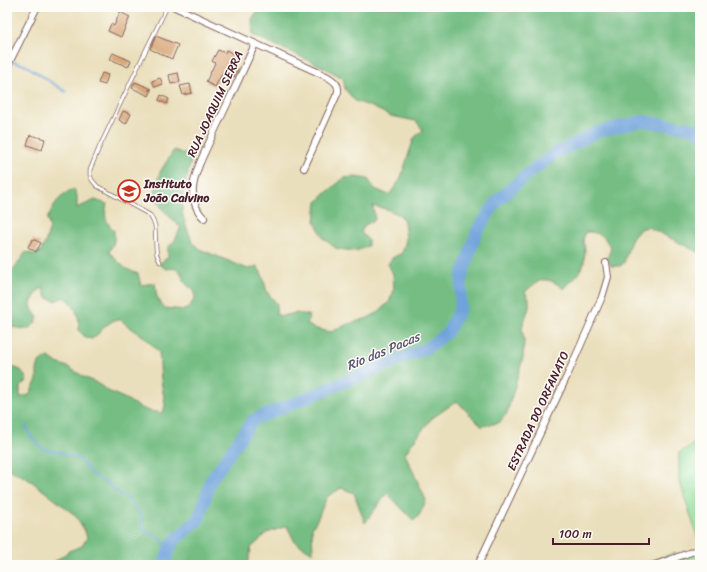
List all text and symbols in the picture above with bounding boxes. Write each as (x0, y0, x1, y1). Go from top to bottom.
street label: RUA JOAQUIM SERRA (181, 47, 249, 161)
place label: Instituto João Calvino (143, 173, 210, 209)
school or university icon: Instituto João Calvino (116, 178, 142, 204)
water label: Rio das Pacas (343, 324, 425, 377)
street label: ESTRADA DO ORFANATO (501, 347, 576, 475)
scale bar (553, 520, 649, 546)
text: 100 m (559, 523, 592, 545)

